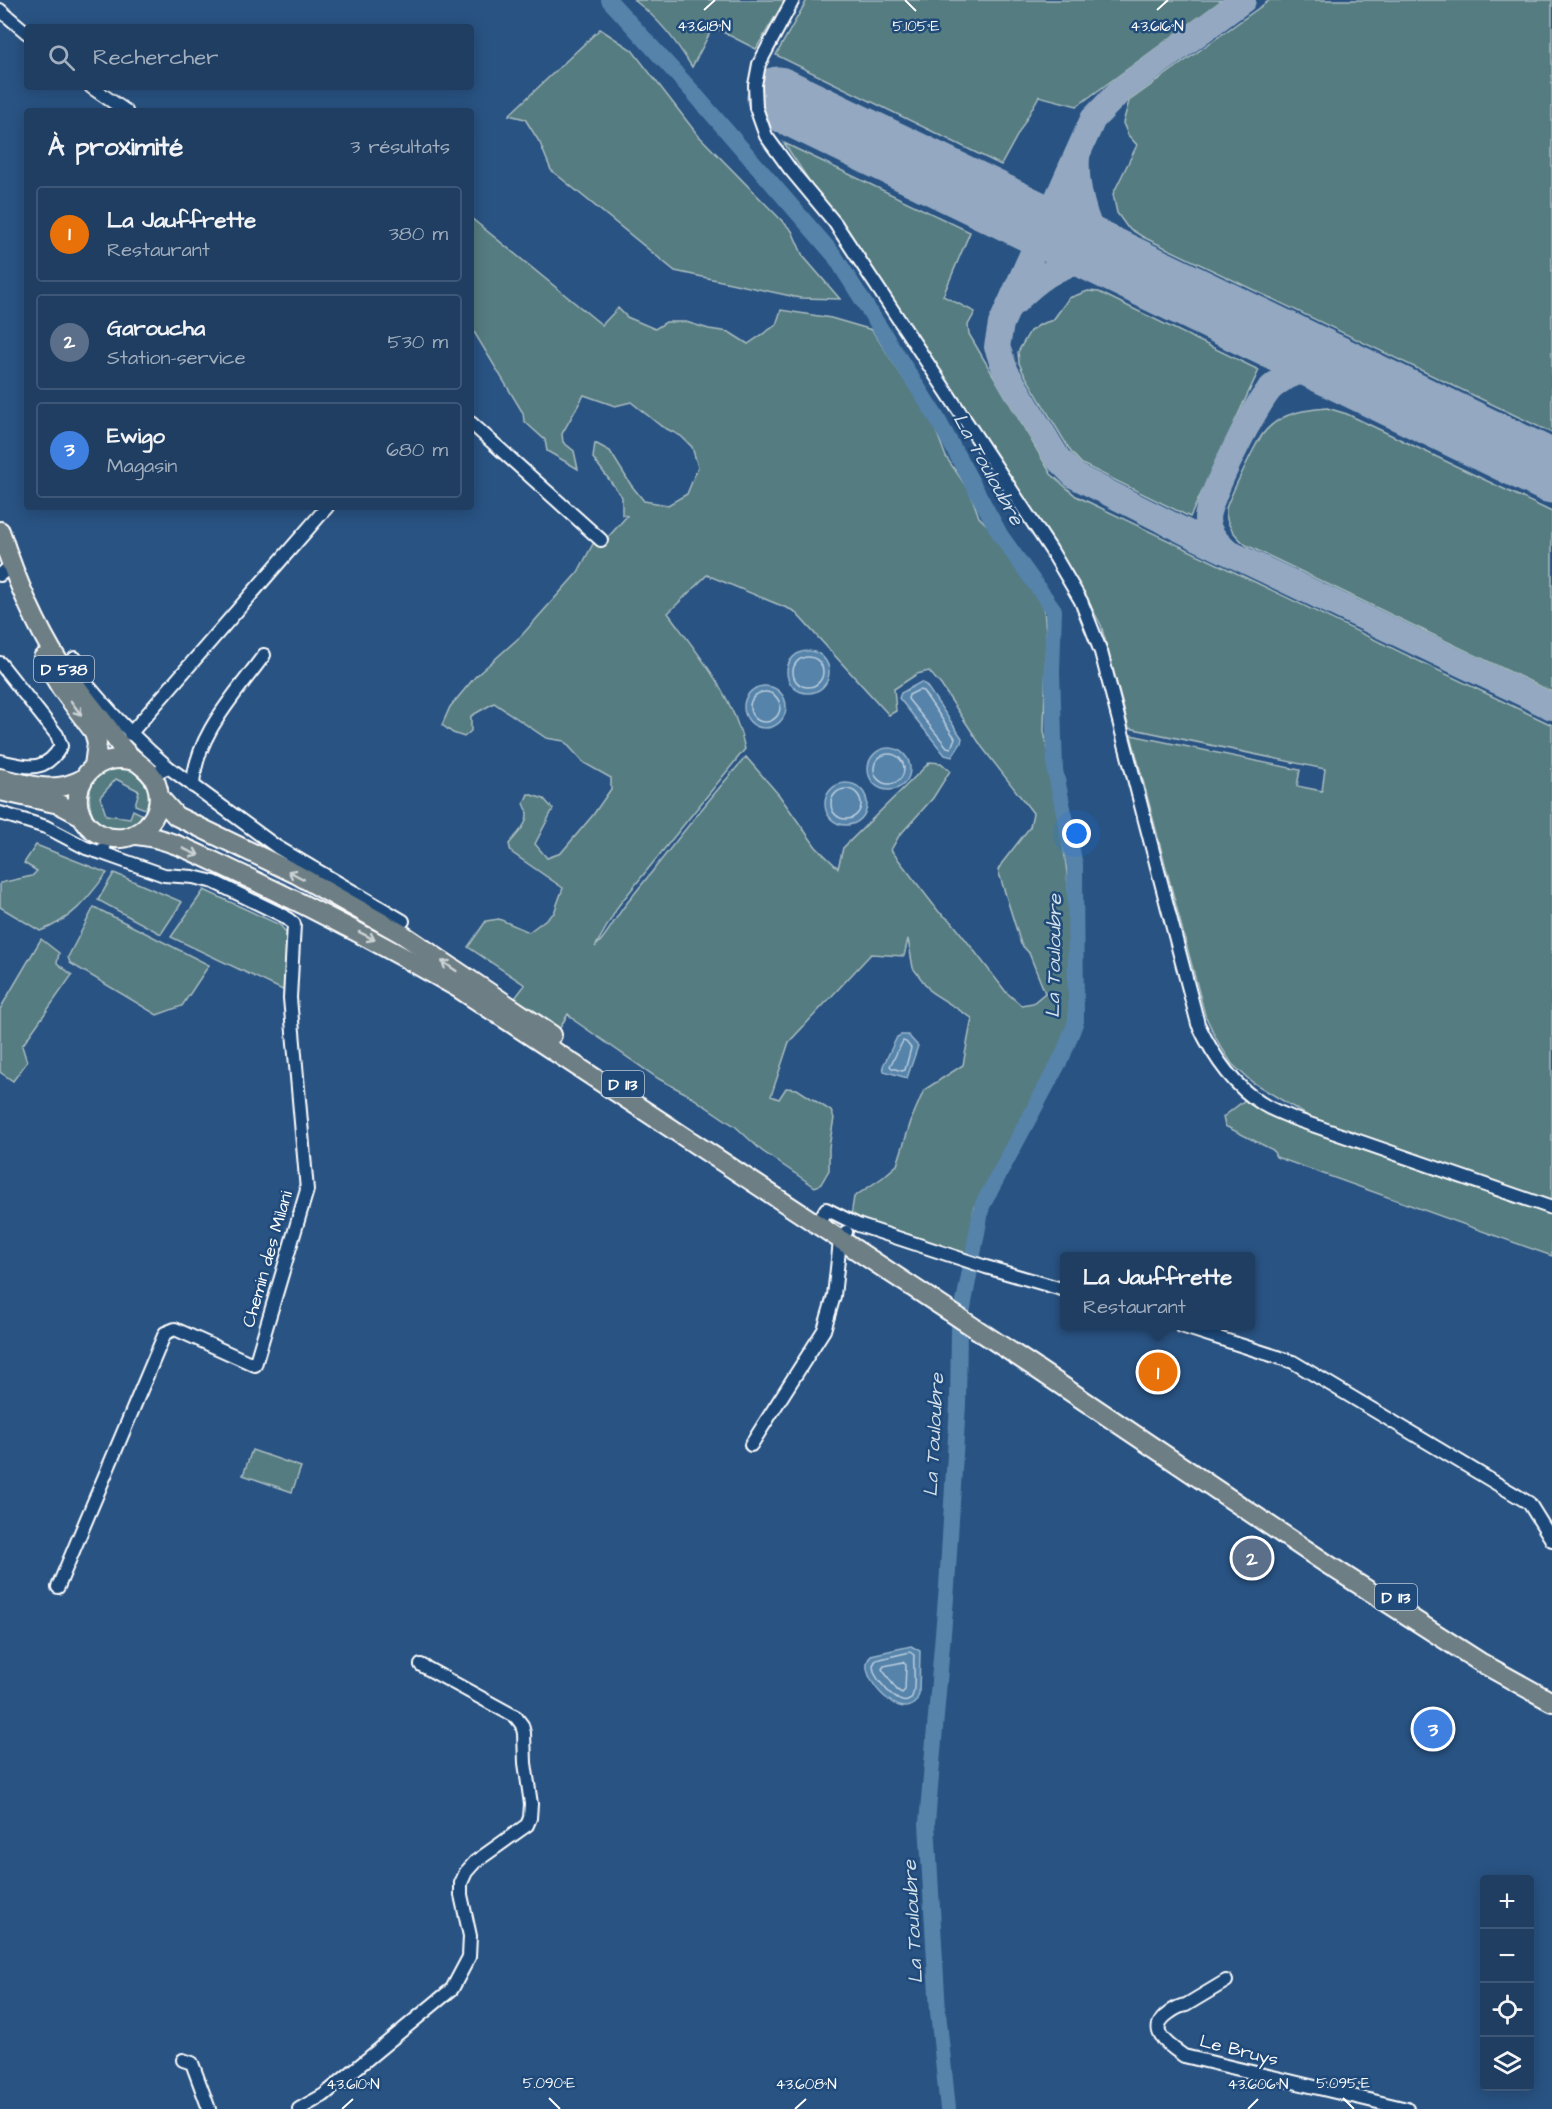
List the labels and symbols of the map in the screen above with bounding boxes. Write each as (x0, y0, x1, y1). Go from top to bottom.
text: 43.618°N (677, 16, 731, 37)
text: 5.105°E (893, 16, 940, 37)
text: 43.616°N (1130, 16, 1184, 37)
water label: La Touloubre (946, 409, 1031, 531)
road number: D 538 (34, 656, 94, 682)
one-way arrow (70, 699, 82, 715)
your location (1062, 819, 1091, 848)
one-way arrow (181, 846, 199, 858)
one-way arrow (288, 869, 305, 881)
water label: La Touloubre (1039, 893, 1069, 1018)
one-way arrow (357, 931, 375, 942)
one-way arrow (440, 959, 457, 972)
road number: D 113 (602, 1071, 644, 1097)
street label: Chemin des Milani (236, 1188, 299, 1330)
pin: 1 (1138, 1350, 1178, 1394)
water label: La Touloubre (917, 1371, 951, 1497)
pin: 2 (1232, 1536, 1272, 1580)
road number: D 113 (1375, 1584, 1417, 1610)
pin: 3 (1414, 1706, 1452, 1752)
water label: La Touloubre (896, 1858, 930, 1984)
street label: Le Bruys (1197, 2029, 1281, 2073)
text: 5.090°E (523, 2073, 575, 2094)
text: 5.095°E (1316, 2073, 1370, 2094)
text: 43.610°N (326, 2074, 380, 2095)
text: 43.608°N (775, 2074, 837, 2095)
text: 43.606°N (1228, 2074, 1288, 2095)

